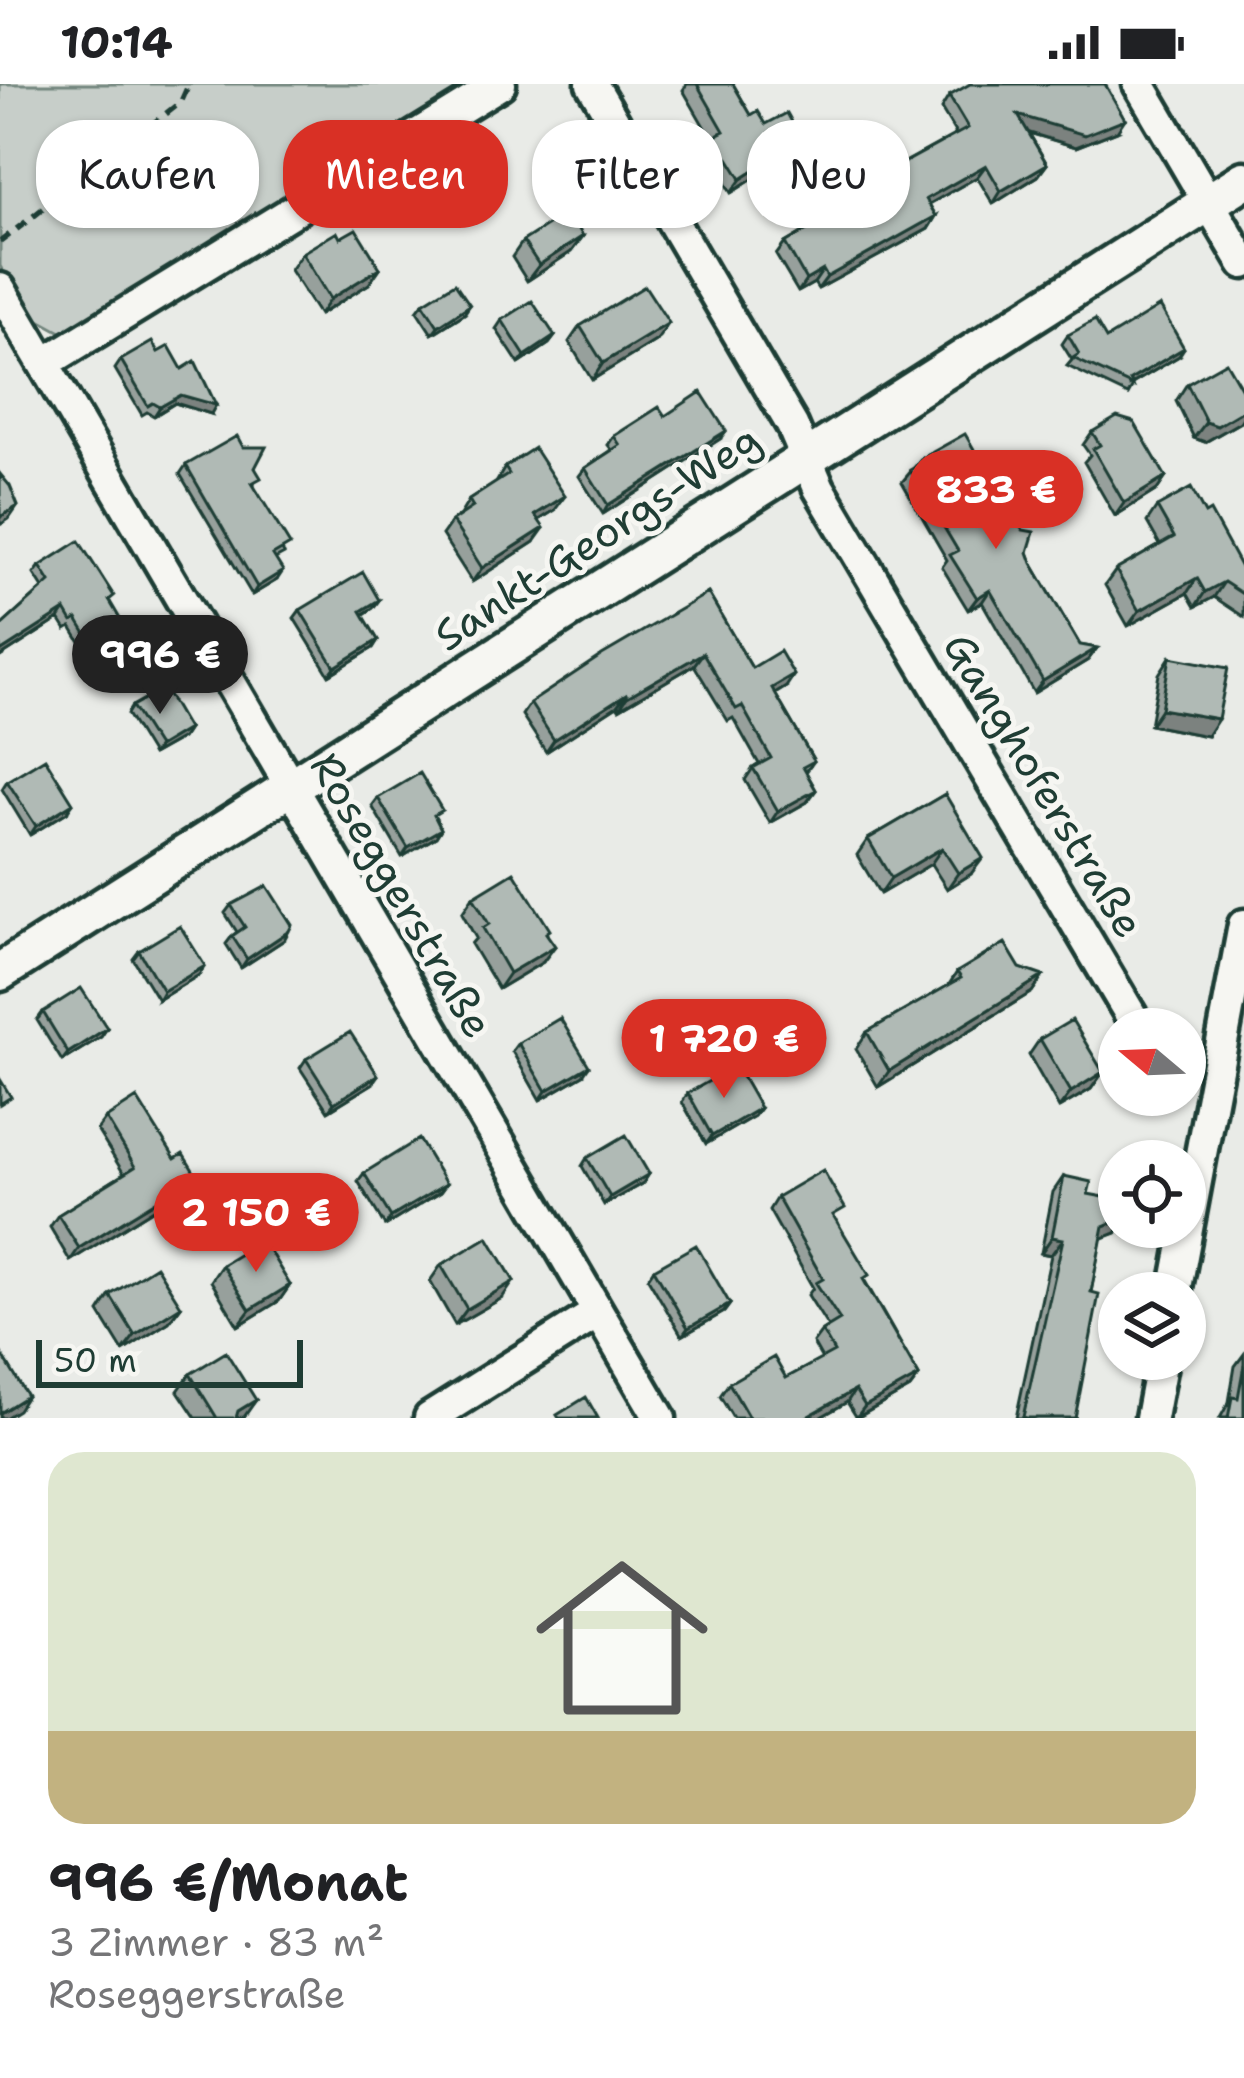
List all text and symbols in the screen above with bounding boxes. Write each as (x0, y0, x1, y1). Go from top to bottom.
text: 10:14 (60, 12, 173, 72)
chip: Kaufen (36, 120, 259, 228)
chip: Mieten (283, 120, 508, 228)
chip: Filter (532, 120, 723, 228)
chip: Neu (747, 120, 910, 228)
street label: Sankt-Georgs-Weg (423, 411, 771, 663)
pin: 833 € (912, 450, 1080, 552)
text: 833 € (935, 463, 1057, 515)
pin: 996 € (76, 615, 244, 717)
street label: Ganghoferstraße (931, 622, 1157, 948)
text: 996 € (99, 628, 221, 680)
street label: Roseggerstraße (298, 742, 506, 1048)
pin: 1 720 € (613, 999, 835, 1101)
north arrow (1098, 1008, 1206, 1116)
map controls (1098, 1008, 1206, 1380)
text: 1 720 € (649, 1012, 799, 1064)
button: locate (1098, 1140, 1206, 1248)
pin: 2 150 € (145, 1173, 367, 1275)
text: 2 150 € (181, 1186, 331, 1238)
button: layers (1098, 1272, 1206, 1380)
scale bar (36, 1334, 303, 1387)
text: 50 m (54, 1338, 137, 1383)
icon: home (514, 1530, 730, 1746)
text: 996 €/Monat (48, 1848, 408, 1916)
text: 3 Zimmer · 83 m² (48, 1916, 384, 1968)
text: Roseggerstraße (48, 1968, 346, 2020)

